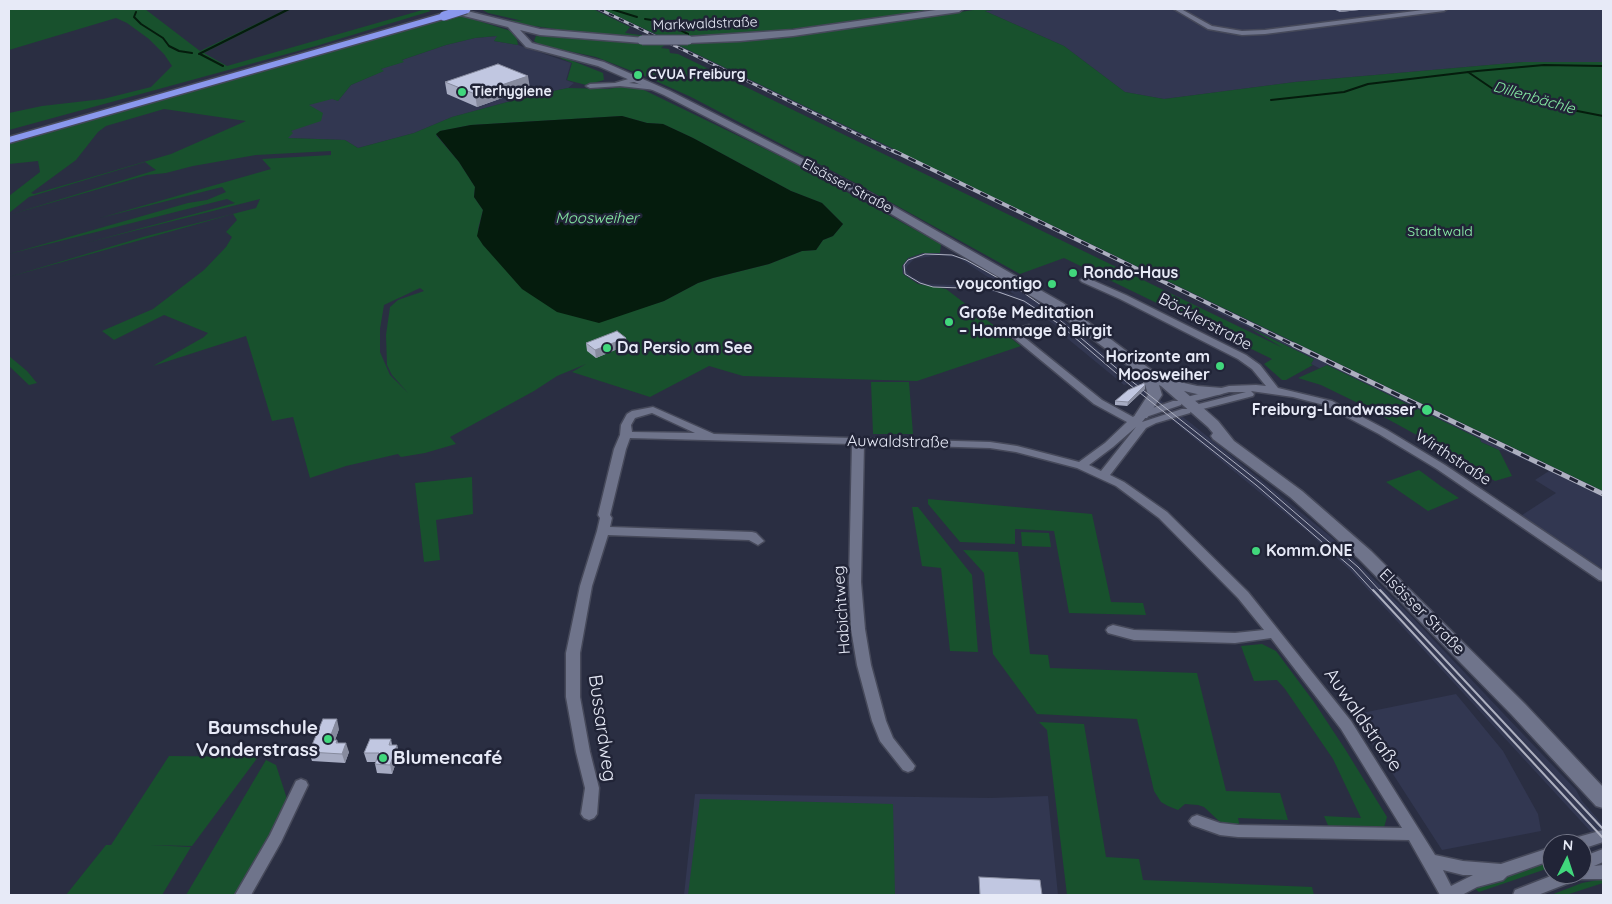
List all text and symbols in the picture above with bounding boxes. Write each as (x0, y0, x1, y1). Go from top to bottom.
street label: Markwaldstraße (652, 14, 758, 34)
place label: CVUA Freiburg (648, 67, 746, 83)
marker: CVUA Freiburg (632, 69, 644, 81)
water label: Dillenbächle (1491, 78, 1577, 118)
place label: Tierhygiene (472, 84, 552, 100)
marker: Tierhygiene (456, 86, 468, 98)
street label: Elsässer Straße (799, 155, 895, 217)
water label: Moosweiher (555, 209, 639, 227)
park label: Stadtwald (1407, 224, 1473, 240)
place label: Rondo-Haus (1083, 263, 1178, 283)
marker: Rondo-Haus (1067, 267, 1079, 279)
place label: voycontigo (956, 274, 1042, 294)
marker: voycontigo (1046, 278, 1058, 290)
street label: Böcklerstraße (1155, 289, 1255, 355)
place label: Große Meditation – Hommage à Birgit (959, 303, 1113, 341)
marker: Große Meditation – Hommage à Birgit (943, 316, 955, 328)
place label: Da Persio am See (617, 338, 753, 358)
marker: Da Persio am See (601, 342, 613, 354)
place label: Horizonte am Moosweiher (1106, 347, 1210, 385)
marker: Horizonte am Moosweiher (1214, 360, 1226, 372)
place label: Freiburg-Landwasser (1252, 400, 1416, 420)
marker: Freiburg-Landwasser (1420, 403, 1434, 417)
street label: Wirthstraße (1411, 426, 1495, 490)
street label: Auwaldstraße (847, 432, 949, 452)
place label: Komm.ONE (1266, 541, 1353, 561)
marker: Komm.ONE (1250, 545, 1262, 557)
street label: Habichtweg (829, 565, 855, 655)
street label: Elsässer Straße (1375, 565, 1469, 659)
street label: Auwaldstraße (1319, 664, 1407, 776)
street label: Bussardweg (583, 673, 621, 783)
place label: Baumschule Vonderstrass (196, 717, 318, 761)
marker: Baumschule Vonderstrass (322, 733, 334, 745)
place label: Blumencafé (393, 747, 502, 769)
marker: Blumencafé (377, 752, 389, 764)
north arrow (1542, 834, 1592, 884)
text: N (1562, 836, 1574, 854)

